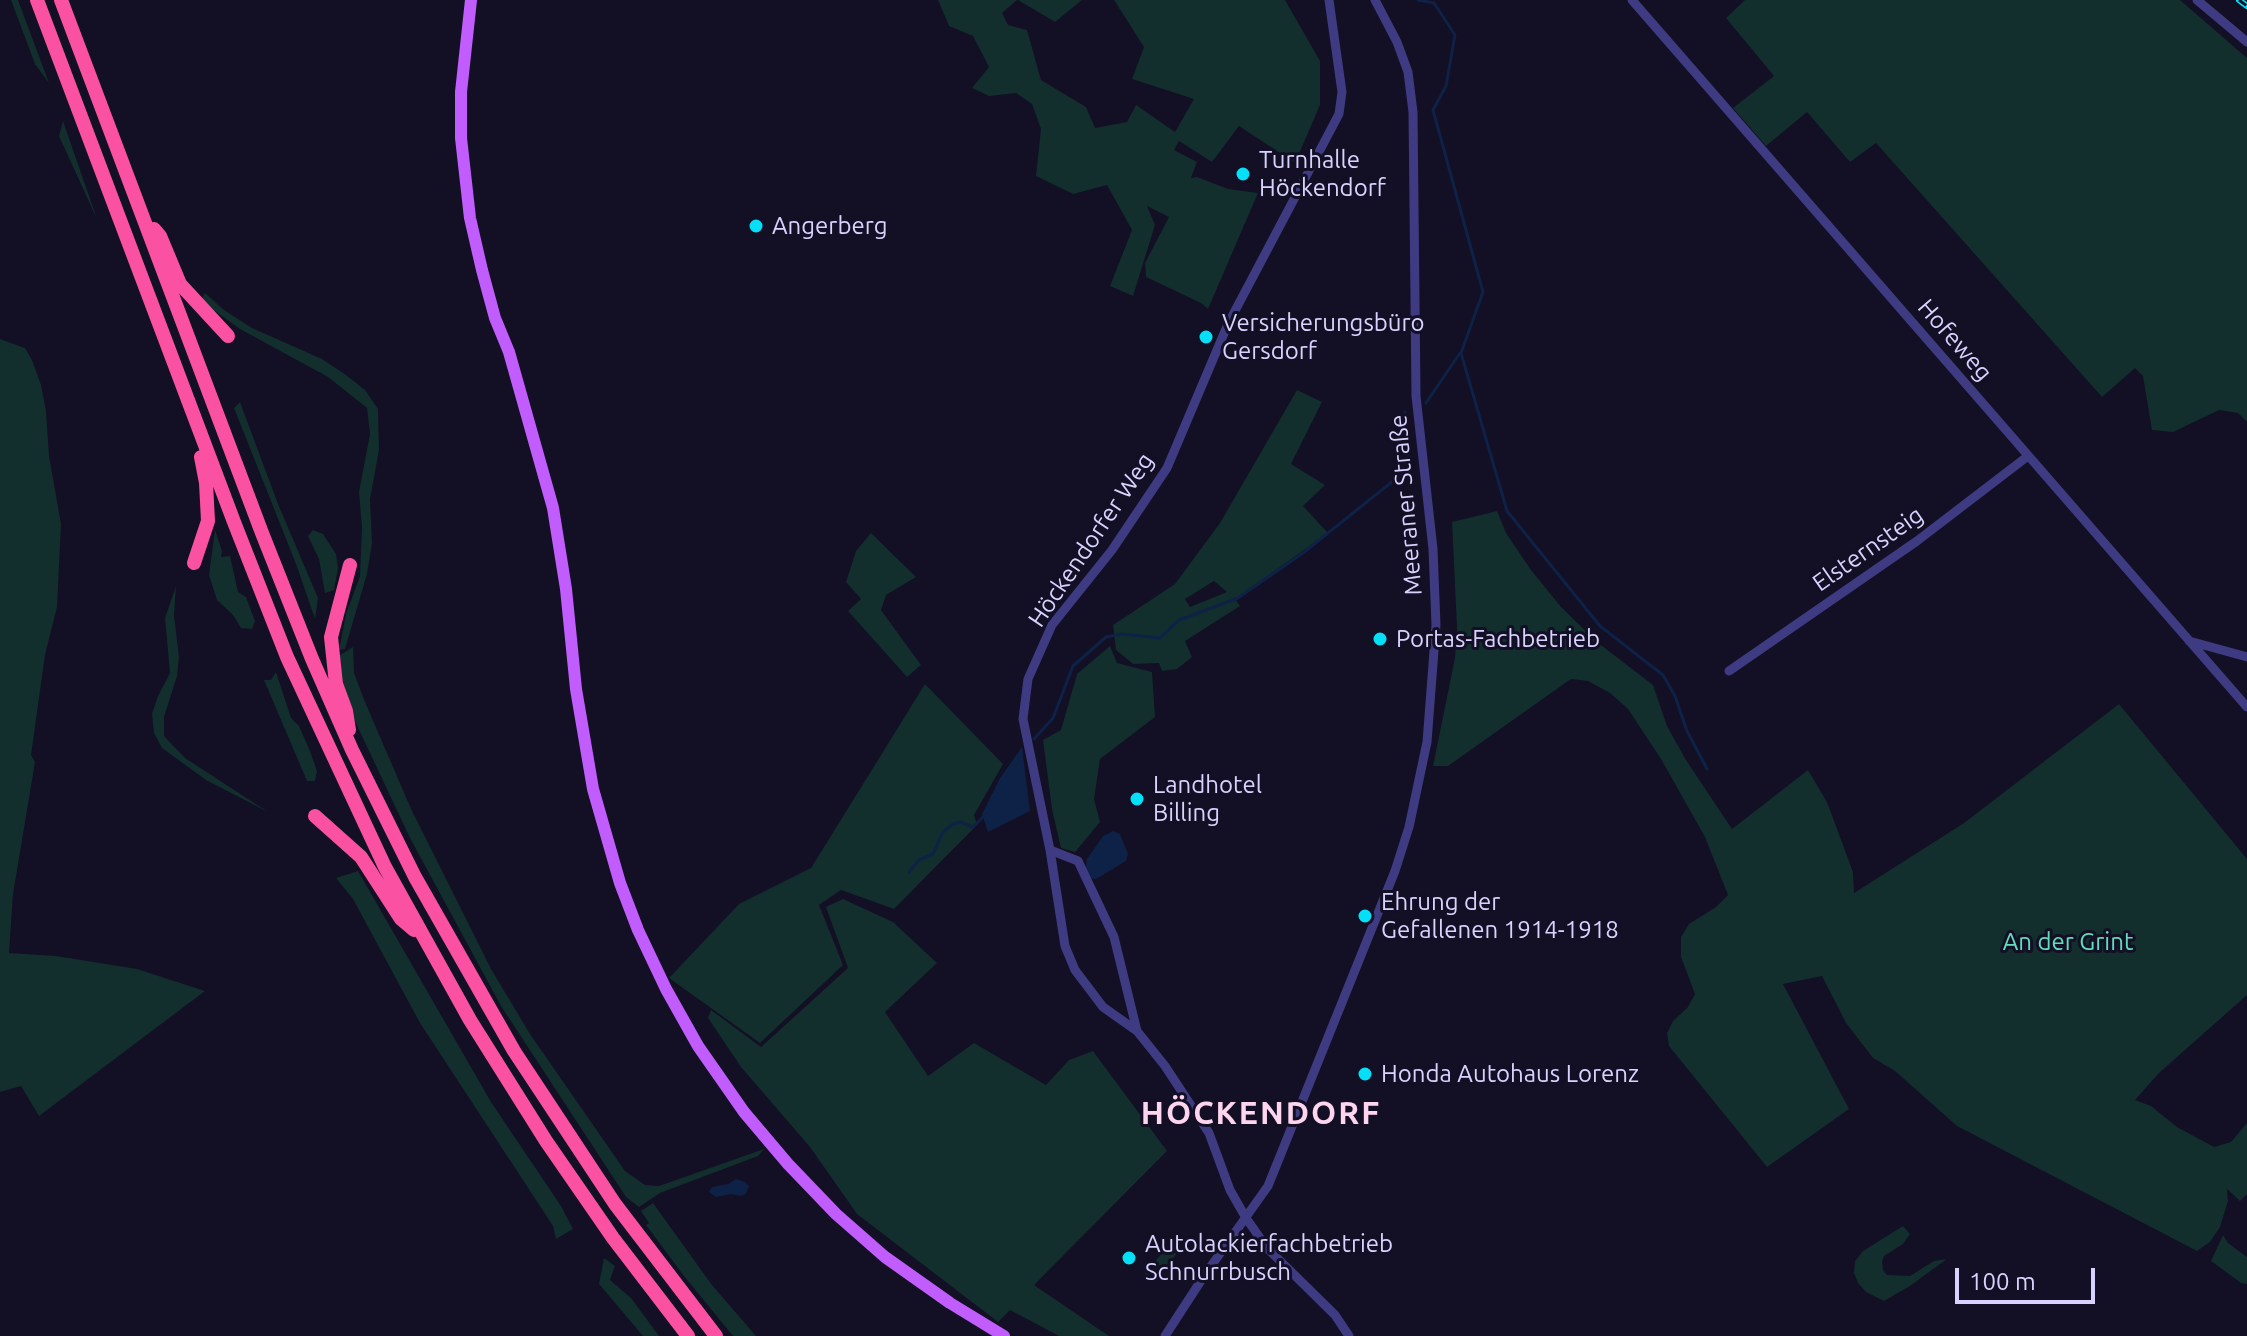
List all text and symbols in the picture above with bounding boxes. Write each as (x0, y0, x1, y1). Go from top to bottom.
place label: Turnhalle Höckendorf (1259, 146, 1386, 202)
marker: Turnhalle Höckendorf (1234, 165, 1252, 183)
place label: Angerberg (772, 212, 888, 240)
marker: Angerberg (747, 217, 765, 235)
street label: Hofeweg (1912, 293, 1998, 387)
place label: Versicherungsbüro Gersdorf (1222, 309, 1425, 365)
marker: Versicherungsbüro Gersdorf (1197, 328, 1215, 346)
street label: Meeraner Straße (1384, 413, 1428, 597)
street label: Höckendorfer Weg (1022, 448, 1160, 632)
street label: Elsternsteig (1807, 500, 1929, 598)
place label: Portas-Fachbetrieb (1396, 625, 1600, 653)
marker: Portas-Fachbetrieb (1371, 630, 1389, 648)
place label: Landhotel Billing (1153, 771, 1262, 827)
marker: Landhotel Billing (1128, 790, 1146, 808)
place label: Ehrung der Gefallenen 1914-1918 (1381, 888, 1619, 944)
marker: Ehrung der Gefallenen 1914-1918 (1356, 907, 1374, 925)
park label: An der Grint (2003, 928, 2133, 956)
place label: Honda Autohaus Lorenz (1381, 1060, 1639, 1088)
marker: Honda Autohaus Lorenz (1356, 1065, 1374, 1083)
district label: HÖCKENDORF (1141, 1094, 1381, 1132)
place label: Autolackierfachbetrieb Schnurrbusch (1145, 1230, 1393, 1286)
marker: Autolackierfachbetrieb Schnurrbusch (1120, 1249, 1138, 1267)
scale bar (1959, 1252, 2099, 1302)
text: 100 m (1969, 1268, 2036, 1295)

